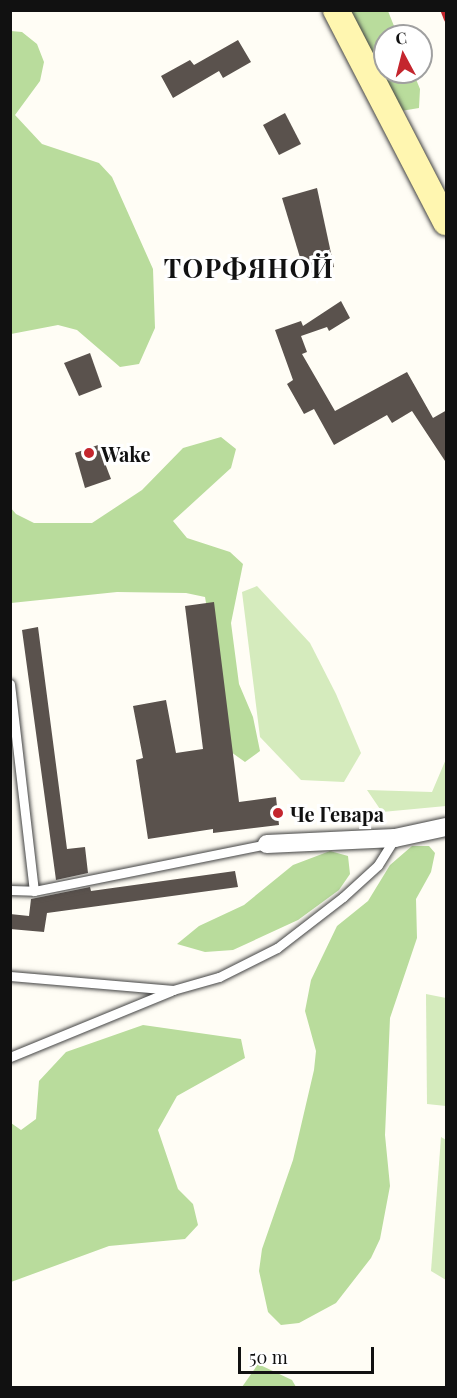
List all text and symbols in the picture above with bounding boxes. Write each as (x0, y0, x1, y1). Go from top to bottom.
north arrow (373, 24, 433, 84)
text: С (394, 27, 408, 49)
district label: ТОРФЯНОЙ (164, 252, 334, 284)
place label: Wake (101, 441, 151, 465)
marker: Wake (82, 446, 96, 460)
place label: Че Гевара (290, 801, 384, 825)
marker: Че Гевара (271, 806, 285, 820)
scale bar (241, 1335, 378, 1373)
text: 50 m (249, 1345, 288, 1369)

